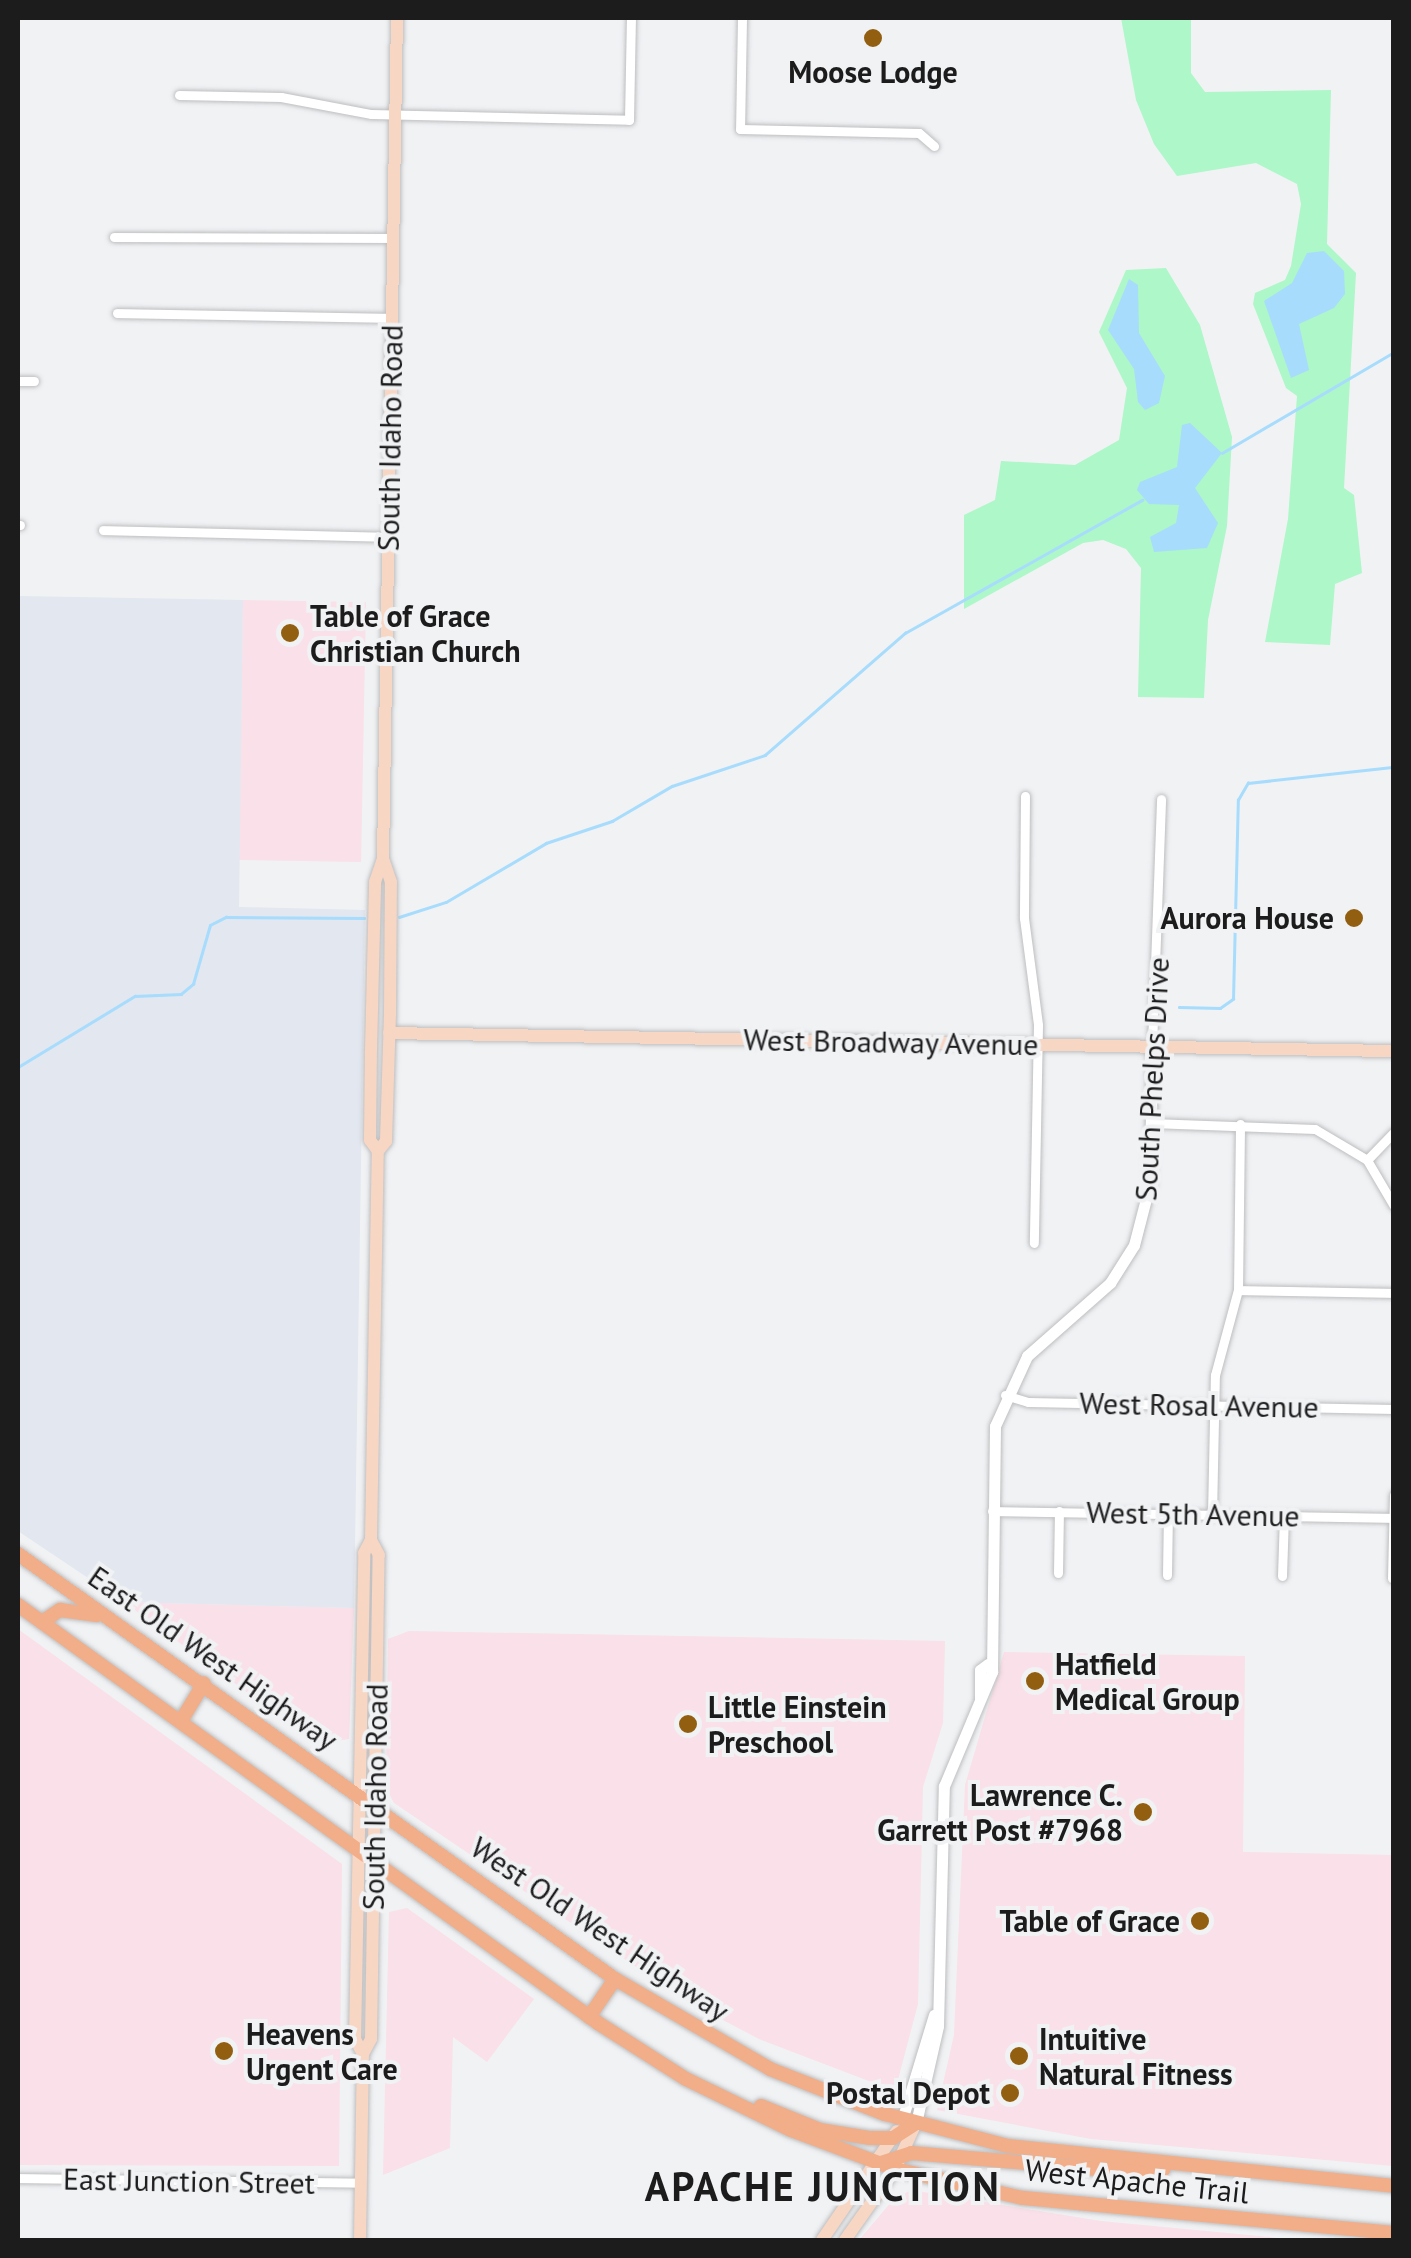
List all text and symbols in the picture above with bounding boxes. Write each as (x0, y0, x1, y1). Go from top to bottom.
marker: Moose Lodge (862, 27, 884, 49)
place label: Moose Lodge (788, 54, 958, 90)
street label: South Idaho Road (370, 324, 410, 552)
place label: Table of Grace Christian Church (310, 598, 521, 668)
marker: Table of Grace Christian Church (279, 622, 301, 644)
place label: Aurora House (1160, 900, 1334, 936)
marker: Aurora House (1343, 907, 1365, 929)
street label: South Phelps Drive (1128, 956, 1176, 1202)
street label: West Broadway Avenue (742, 1021, 1040, 1063)
street label: West Rosal Avenue (1079, 1385, 1319, 1425)
street label: West 5th Avenue (1086, 1494, 1300, 1534)
street label: East Old West Highway (81, 1558, 345, 1758)
place label: Hatfield Medical Group (1055, 1646, 1240, 1716)
marker: Hatfield Medical Group (1024, 1670, 1046, 1692)
street label: South Idaho Road (355, 1683, 395, 1911)
place label: Little Einstein Preschool (708, 1689, 887, 1760)
marker: Little Einstein Preschool (677, 1713, 699, 1735)
place label: Lawrence C. Garrett Post #7968 (877, 1777, 1123, 1848)
marker: Lawrence C. Garrett Post #7968 (1132, 1801, 1154, 1823)
street label: West Old West Highway (464, 1829, 736, 2029)
place label: Table of Grace (999, 1903, 1180, 1939)
marker: Table of Grace (1189, 1910, 1211, 1932)
place label: Heavens Urgent Care (246, 2016, 398, 2086)
place label: Intuitive Natural Fitness (1039, 2021, 1233, 2092)
marker: Heavens Urgent Care (211, 2038, 237, 2064)
marker: Intuitive Natural Fitness (1008, 2045, 1030, 2067)
place label: Postal Depot (826, 2075, 990, 2111)
marker: Postal Depot (999, 2082, 1021, 2104)
street label: West Apache Trail (1022, 2151, 1252, 2211)
street label: East Junction Street (63, 2161, 315, 2201)
district label: APACHE JUNCTION (645, 2162, 1001, 2210)

